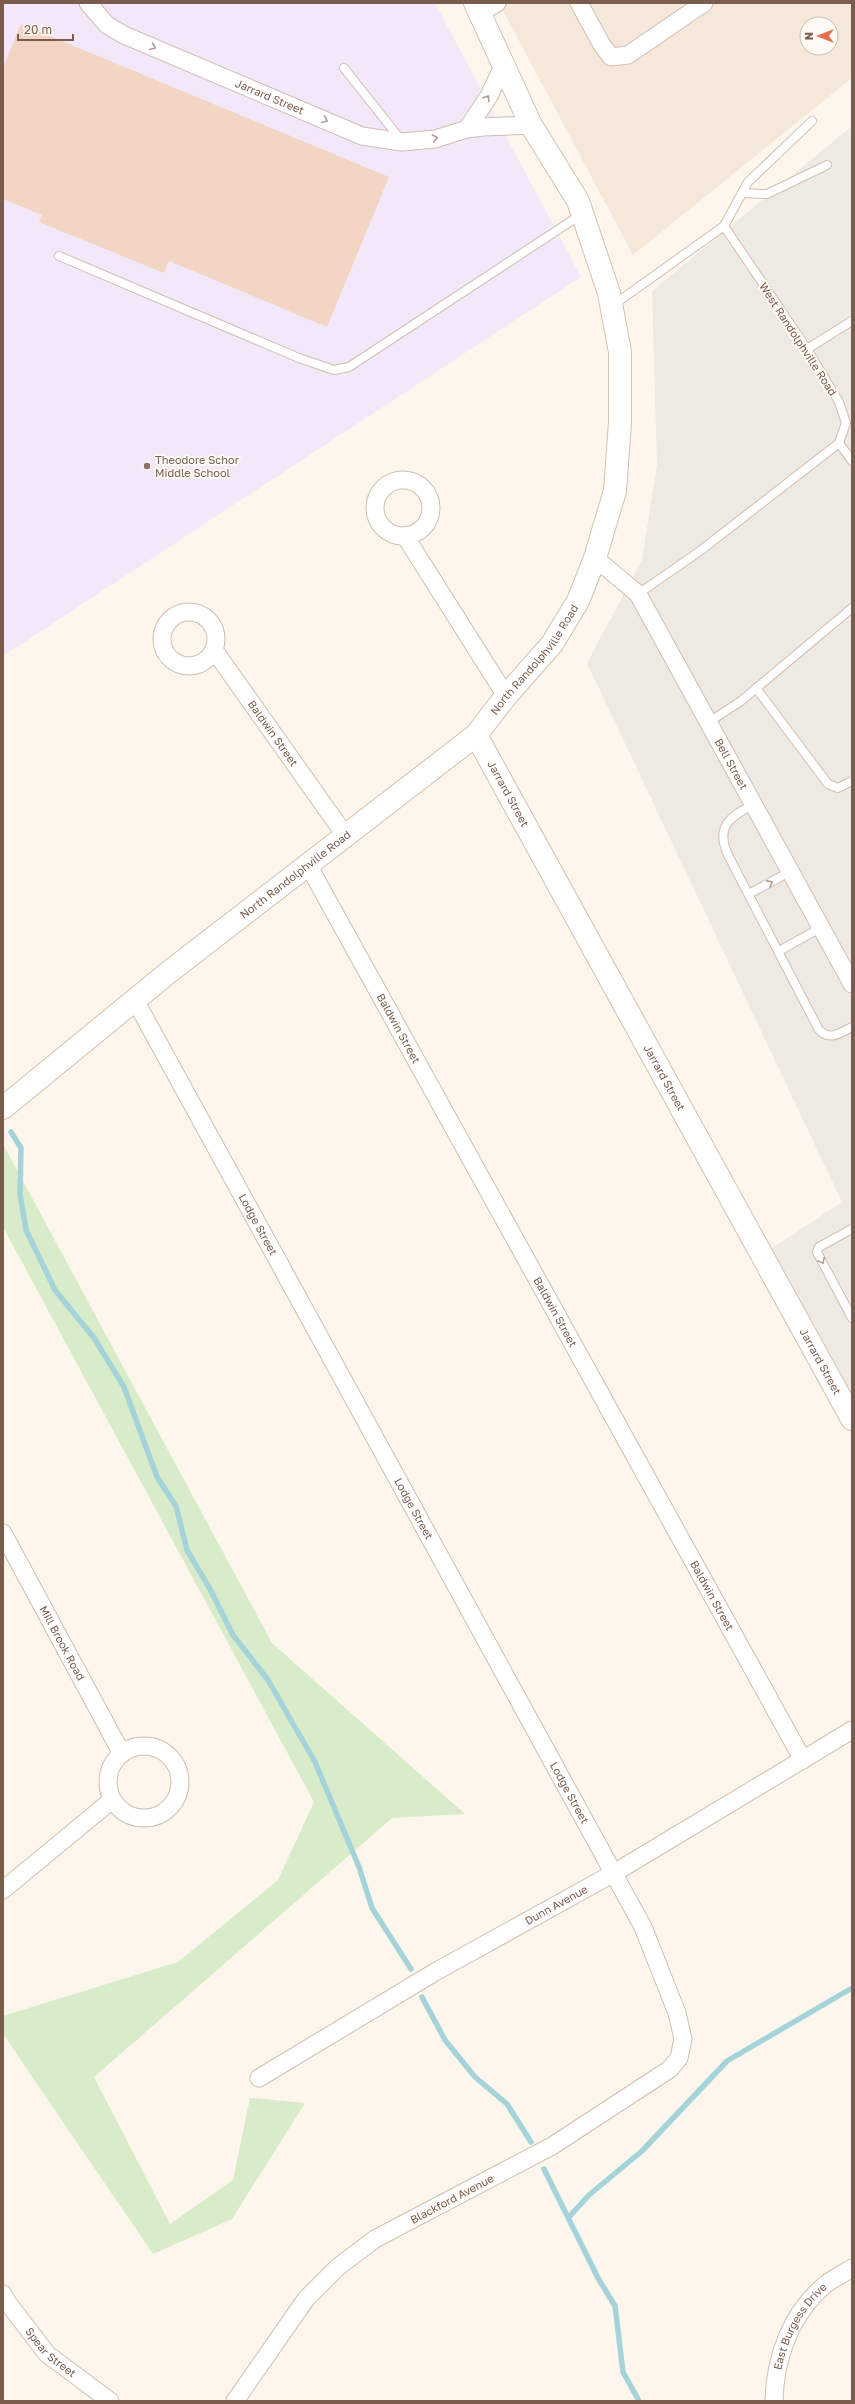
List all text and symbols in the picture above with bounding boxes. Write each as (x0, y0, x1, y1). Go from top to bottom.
scale bar (18, 16, 73, 42)
north arrow (799, 16, 839, 56)
text: 20 m (24, 22, 52, 37)
text: N (802, 32, 815, 40)
one-way arrow (150, 43, 157, 51)
street label: Jarrard Street (234, 76, 306, 117)
one-way arrow (482, 95, 490, 102)
one-way arrow (320, 115, 328, 123)
one-way arrow (432, 135, 439, 143)
street label: West Randolphville Road (757, 280, 840, 398)
place label: Theodore Schor Middle School (155, 453, 240, 479)
marker: Theodore Schor Middle School (142, 461, 152, 471)
street label: North Randolphville Road (487, 602, 580, 717)
street label: Baldwin Street (246, 697, 301, 768)
street label: Bell Street (713, 736, 751, 792)
street label: Jarrard Street (485, 758, 532, 829)
street label: North Randolphville Road (237, 827, 353, 921)
one-way arrow (766, 880, 773, 887)
street label: Baldwin Street (374, 991, 423, 1065)
street label: Jarrard Street (641, 1042, 688, 1113)
street label: Lodge Street (236, 1191, 281, 1257)
one-way arrow (817, 1257, 825, 1264)
street label: Baldwin Street (531, 1275, 580, 1349)
street label: Jarrard Street (798, 1326, 844, 1397)
street label: Lodge Street (392, 1475, 436, 1541)
street label: Baldwin Street (688, 1558, 737, 1632)
street label: Mill Brook Road (37, 1603, 88, 1682)
street label: Lodge Street (548, 1760, 592, 1825)
street label: Dunn Avenue (522, 1882, 590, 1927)
street label: Blackford Avenue (408, 2171, 496, 2226)
street label: East Burgess Drive (770, 2280, 829, 2371)
street label: Spear Street (23, 2325, 79, 2379)

